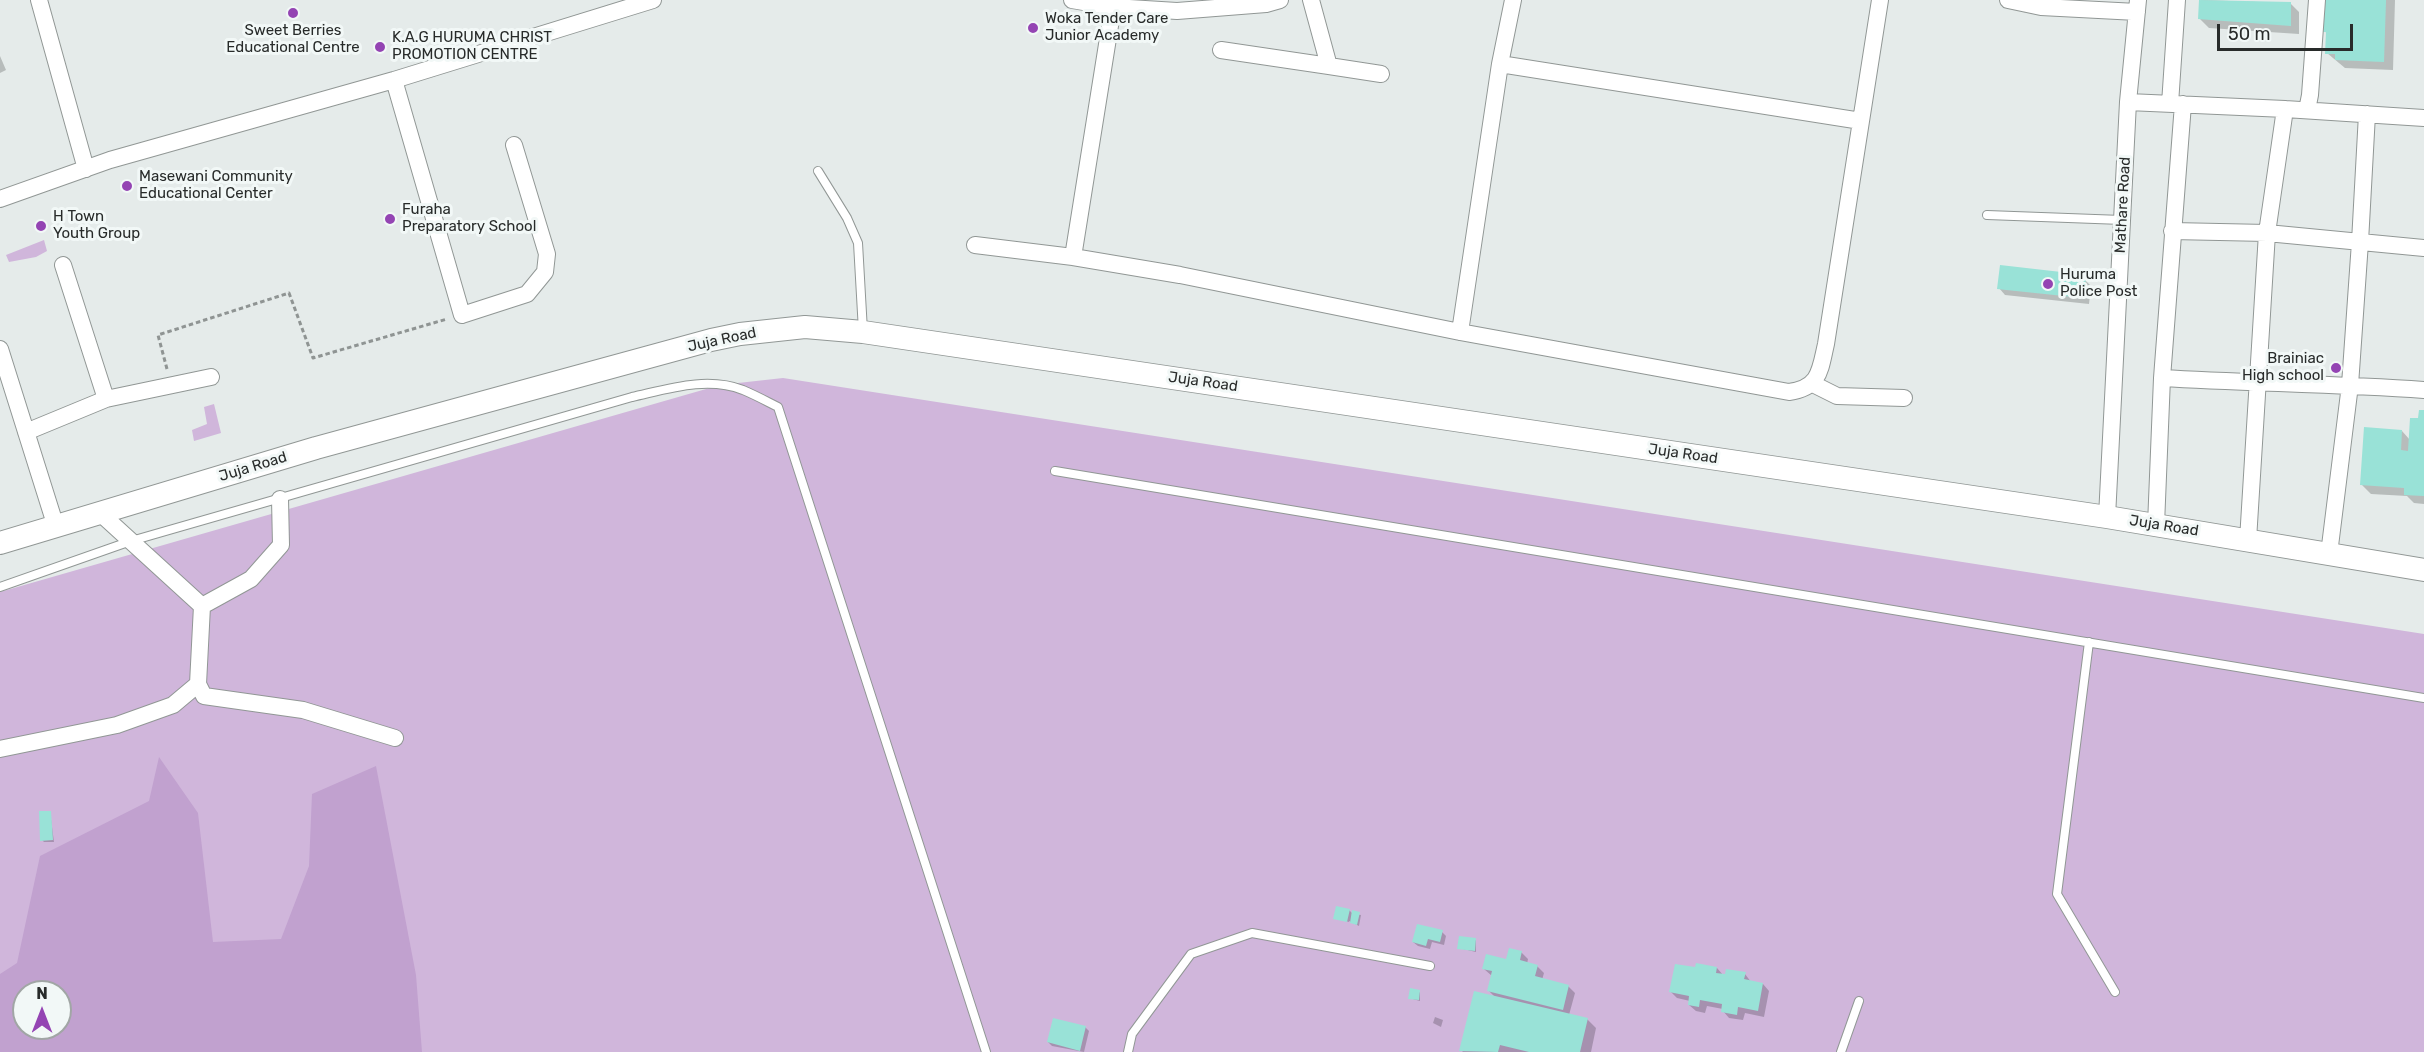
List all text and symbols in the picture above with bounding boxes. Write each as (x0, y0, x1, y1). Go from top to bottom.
marker: Sweet Berries Educational Centre (286, 6, 300, 20)
place label: Woka Tender Care Junior Academy (1045, 10, 1169, 45)
scale bar (2220, 12, 2356, 50)
marker: Woka Tender Care Junior Academy (1026, 21, 1040, 35)
place label: Sweet Berries Educational Centre (226, 22, 360, 57)
text: 50 m (2228, 23, 2271, 45)
place label: K.A.G HURUMA CHRIST PROMOTION CENTRE (392, 29, 552, 64)
marker: K.A.G HURUMA CHRIST PROMOTION CENTRE (373, 40, 387, 54)
street label: Mathare Road (2111, 156, 2135, 254)
place label: Masewani Community Educational Center (139, 168, 293, 203)
marker: Masewani Community Educational Center (120, 179, 134, 193)
place label: Furaha Preparatory School (402, 201, 536, 236)
place label: H Town Youth Group (53, 208, 140, 243)
marker: Furaha Preparatory School (383, 212, 397, 226)
marker: H Town Youth Group (34, 219, 48, 233)
place label: Huruma Police Post (2060, 266, 2137, 301)
marker: Huruma Police Post (2041, 277, 2055, 291)
street label: Juja Road (686, 324, 758, 356)
place label: Brainiac High school (2242, 350, 2324, 385)
marker: Brainiac High school (2329, 361, 2343, 375)
street label: Juja Road (1167, 368, 1239, 396)
street label: Juja Road (1647, 440, 1719, 468)
street label: Juja Road (217, 448, 289, 486)
street label: Juja Road (2128, 512, 2200, 540)
north arrow (12, 980, 72, 1040)
text: N (36, 984, 48, 1003)

